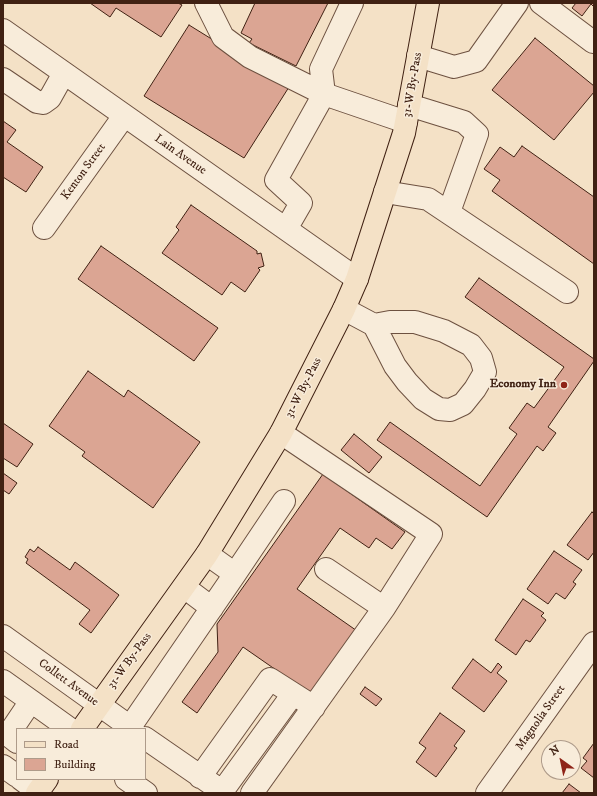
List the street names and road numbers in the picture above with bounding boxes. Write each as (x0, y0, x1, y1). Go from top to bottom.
street label: 31-W By-Pass (400, 51, 426, 119)
street label: Lain Avenue (151, 132, 209, 178)
street label: Kenton Street (59, 141, 109, 203)
street label: 31-W By-Pass (283, 356, 325, 420)
street label: 31-W By-Pass (105, 630, 155, 692)
street label: Collett Avenue (35, 656, 101, 710)
street label: Magnolia Street (513, 682, 569, 754)

